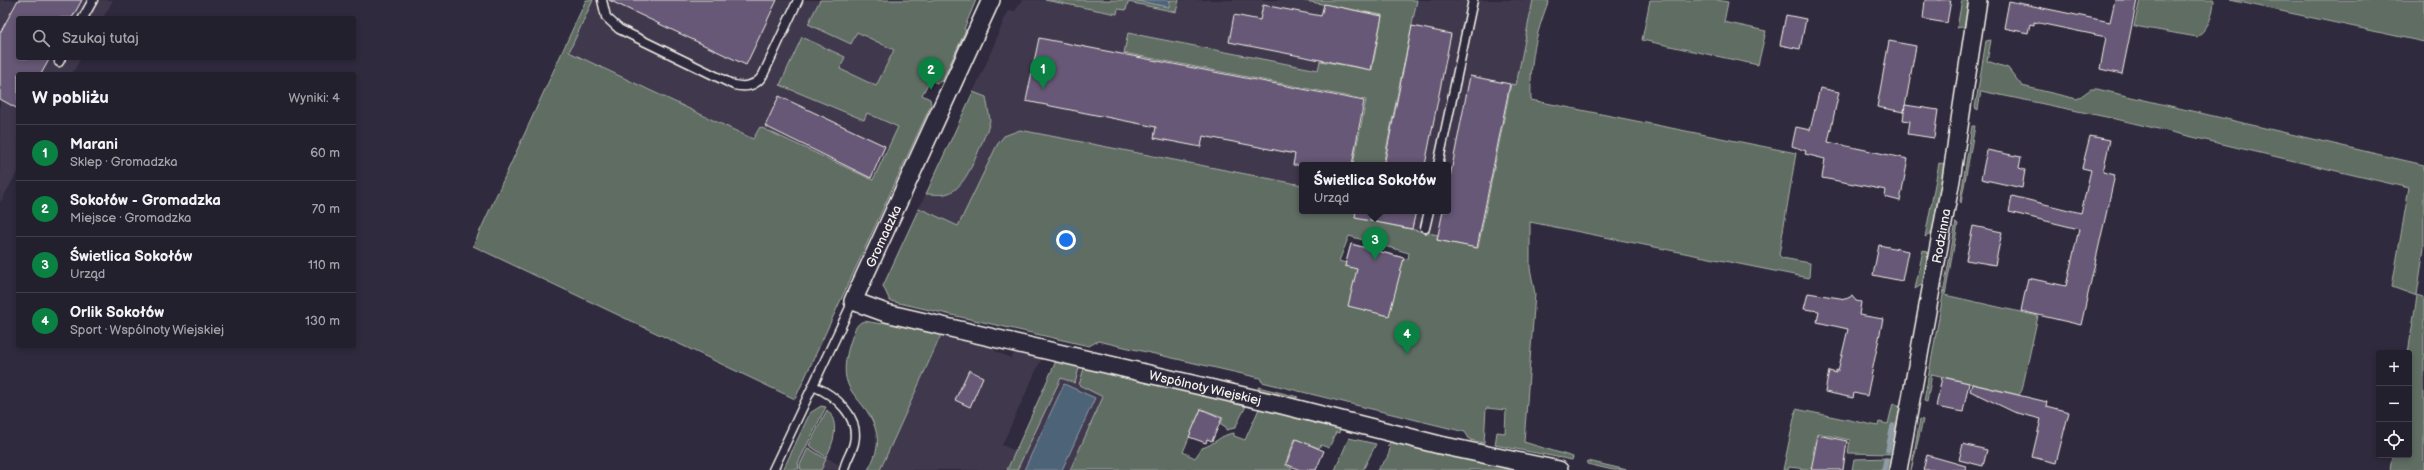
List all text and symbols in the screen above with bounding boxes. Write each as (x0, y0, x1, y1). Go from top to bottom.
search box (16, 16, 356, 60)
icon: search (30, 27, 52, 49)
text: Szukaj tutaj (62, 29, 139, 48)
pin: 1 (1030, 56, 1056, 89)
pin: 2 (918, 57, 944, 90)
text: W pobliżu (32, 88, 109, 108)
text: Wyniki: 4 (289, 90, 340, 106)
text: Marani (70, 135, 118, 154)
text: 1 (42, 145, 48, 161)
text: 60 m (310, 145, 340, 161)
text: Sklep · Gromadzka (70, 154, 178, 170)
popup (1299, 162, 1451, 214)
text: Świetlica Sokołów (1314, 171, 1436, 190)
text: Urząd (1314, 190, 1349, 206)
text: Sokołów - Gromadzka (70, 191, 221, 210)
text: 2 (41, 201, 49, 217)
text: 70 m (312, 201, 340, 217)
street label: Gromadzka (863, 203, 905, 270)
street label: Rodzinna (1929, 207, 1955, 265)
text: Miejsce · Gromadzka (70, 210, 191, 226)
pin: 3 (1362, 227, 1388, 260)
your location (1056, 230, 1076, 250)
text: Świetlica Sokołów (70, 247, 192, 266)
text: 3 (41, 257, 49, 273)
text: 110 m (308, 257, 340, 273)
text: Urząd (70, 266, 105, 282)
text: Orlik Sokołów (70, 303, 164, 322)
text: 4 (41, 313, 49, 329)
text: 130 m (305, 313, 340, 329)
pin: 4 (1394, 321, 1420, 354)
text: Sport · Wspólnoty Wiejskiej (70, 322, 224, 338)
map controls (2376, 350, 2412, 458)
button: + (2376, 350, 2412, 386)
street label: Wspólnoty Wiejskiej (1147, 367, 1263, 409)
button: − (2376, 386, 2412, 422)
button: locate (2376, 422, 2412, 458)

